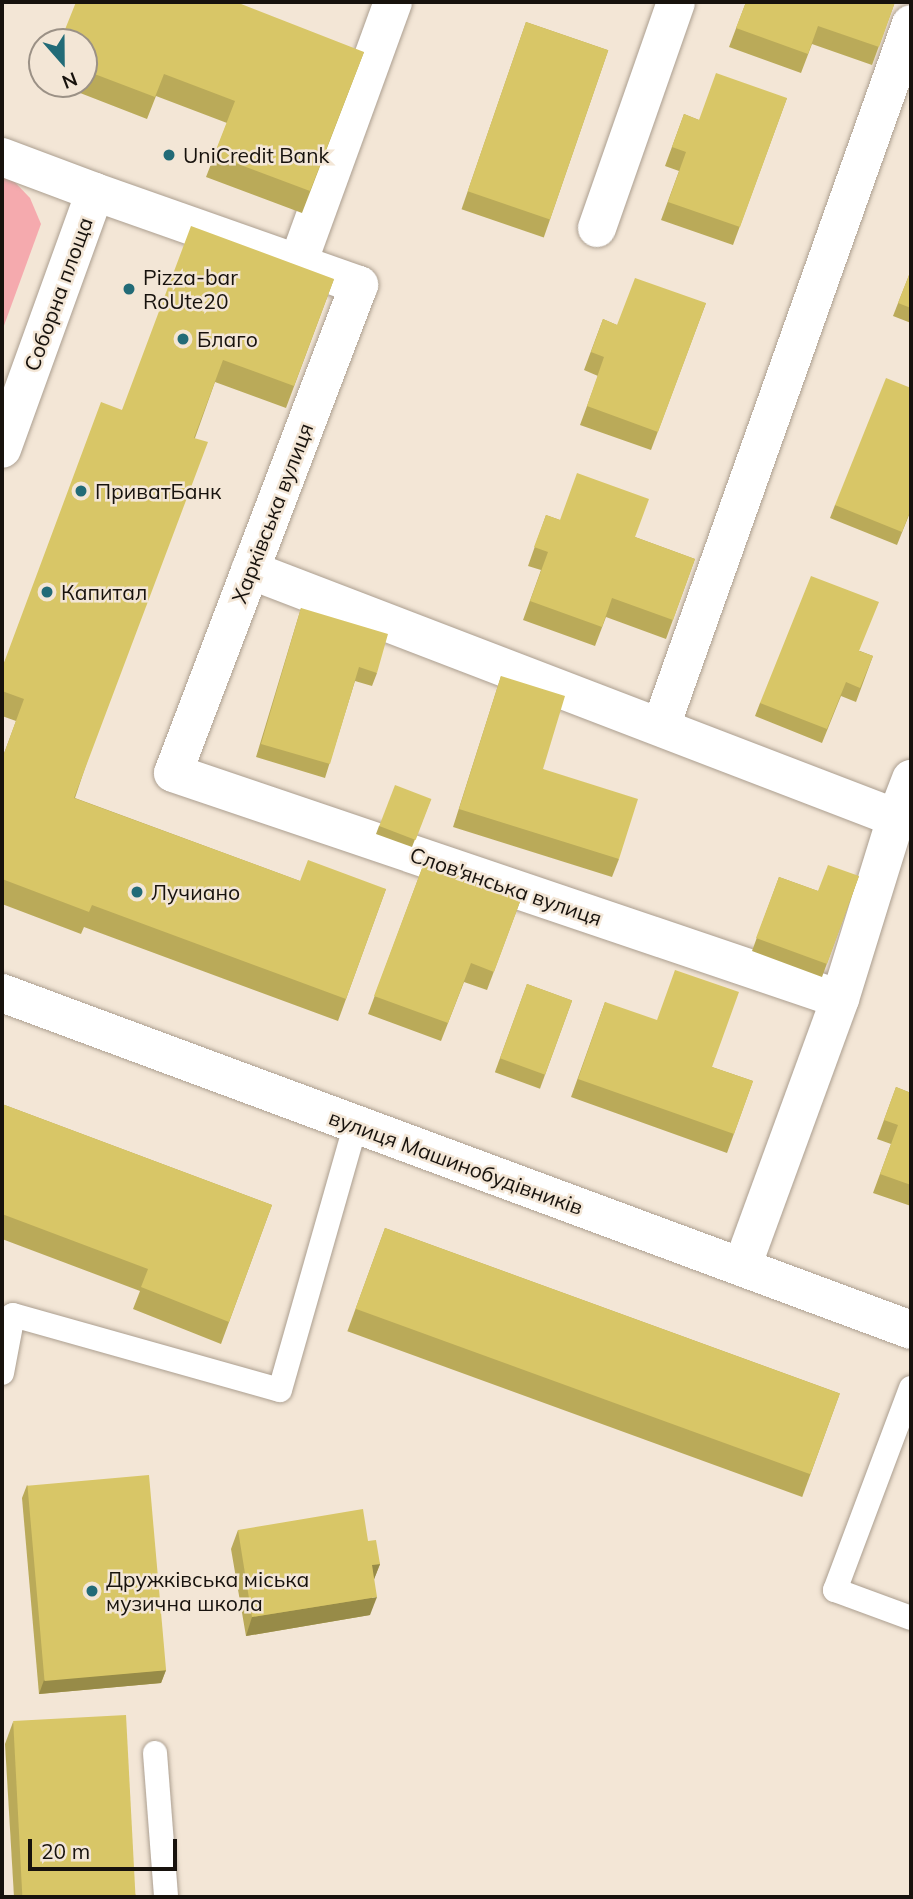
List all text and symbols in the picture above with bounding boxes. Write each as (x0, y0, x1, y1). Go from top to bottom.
north arrow (28, 28, 98, 98)
text: N (59, 67, 81, 95)
place label: UniCredit Bank (183, 142, 329, 168)
marker: UniCredit Bank (161, 147, 177, 163)
street label: Соборна площа (18, 214, 98, 374)
place label: Pizza-bar RoUte20 (143, 264, 238, 314)
marker: Pizza-bar RoUte20 (121, 281, 137, 297)
place label: Благо (197, 326, 258, 352)
marker: Благо (175, 331, 191, 347)
street label: Харківська вулиця (226, 419, 318, 607)
place label: ПриватБанк (95, 478, 221, 504)
marker: ПриватБанк (73, 483, 89, 499)
place label: Капитал (61, 579, 147, 605)
marker: Капитал (39, 584, 55, 600)
street label: Слов'янська вулиця (407, 841, 605, 931)
place label: Лучиано (151, 879, 240, 905)
marker: Лучиано (129, 884, 145, 900)
street label: вулиця Машинобудівників (326, 1104, 586, 1220)
place label: Дружківська міська музична школа (106, 1566, 309, 1616)
marker: Дружківська міська музична школа (84, 1583, 100, 1599)
scale bar (32, 1826, 180, 1870)
text: 20 m (41, 1838, 90, 1864)

